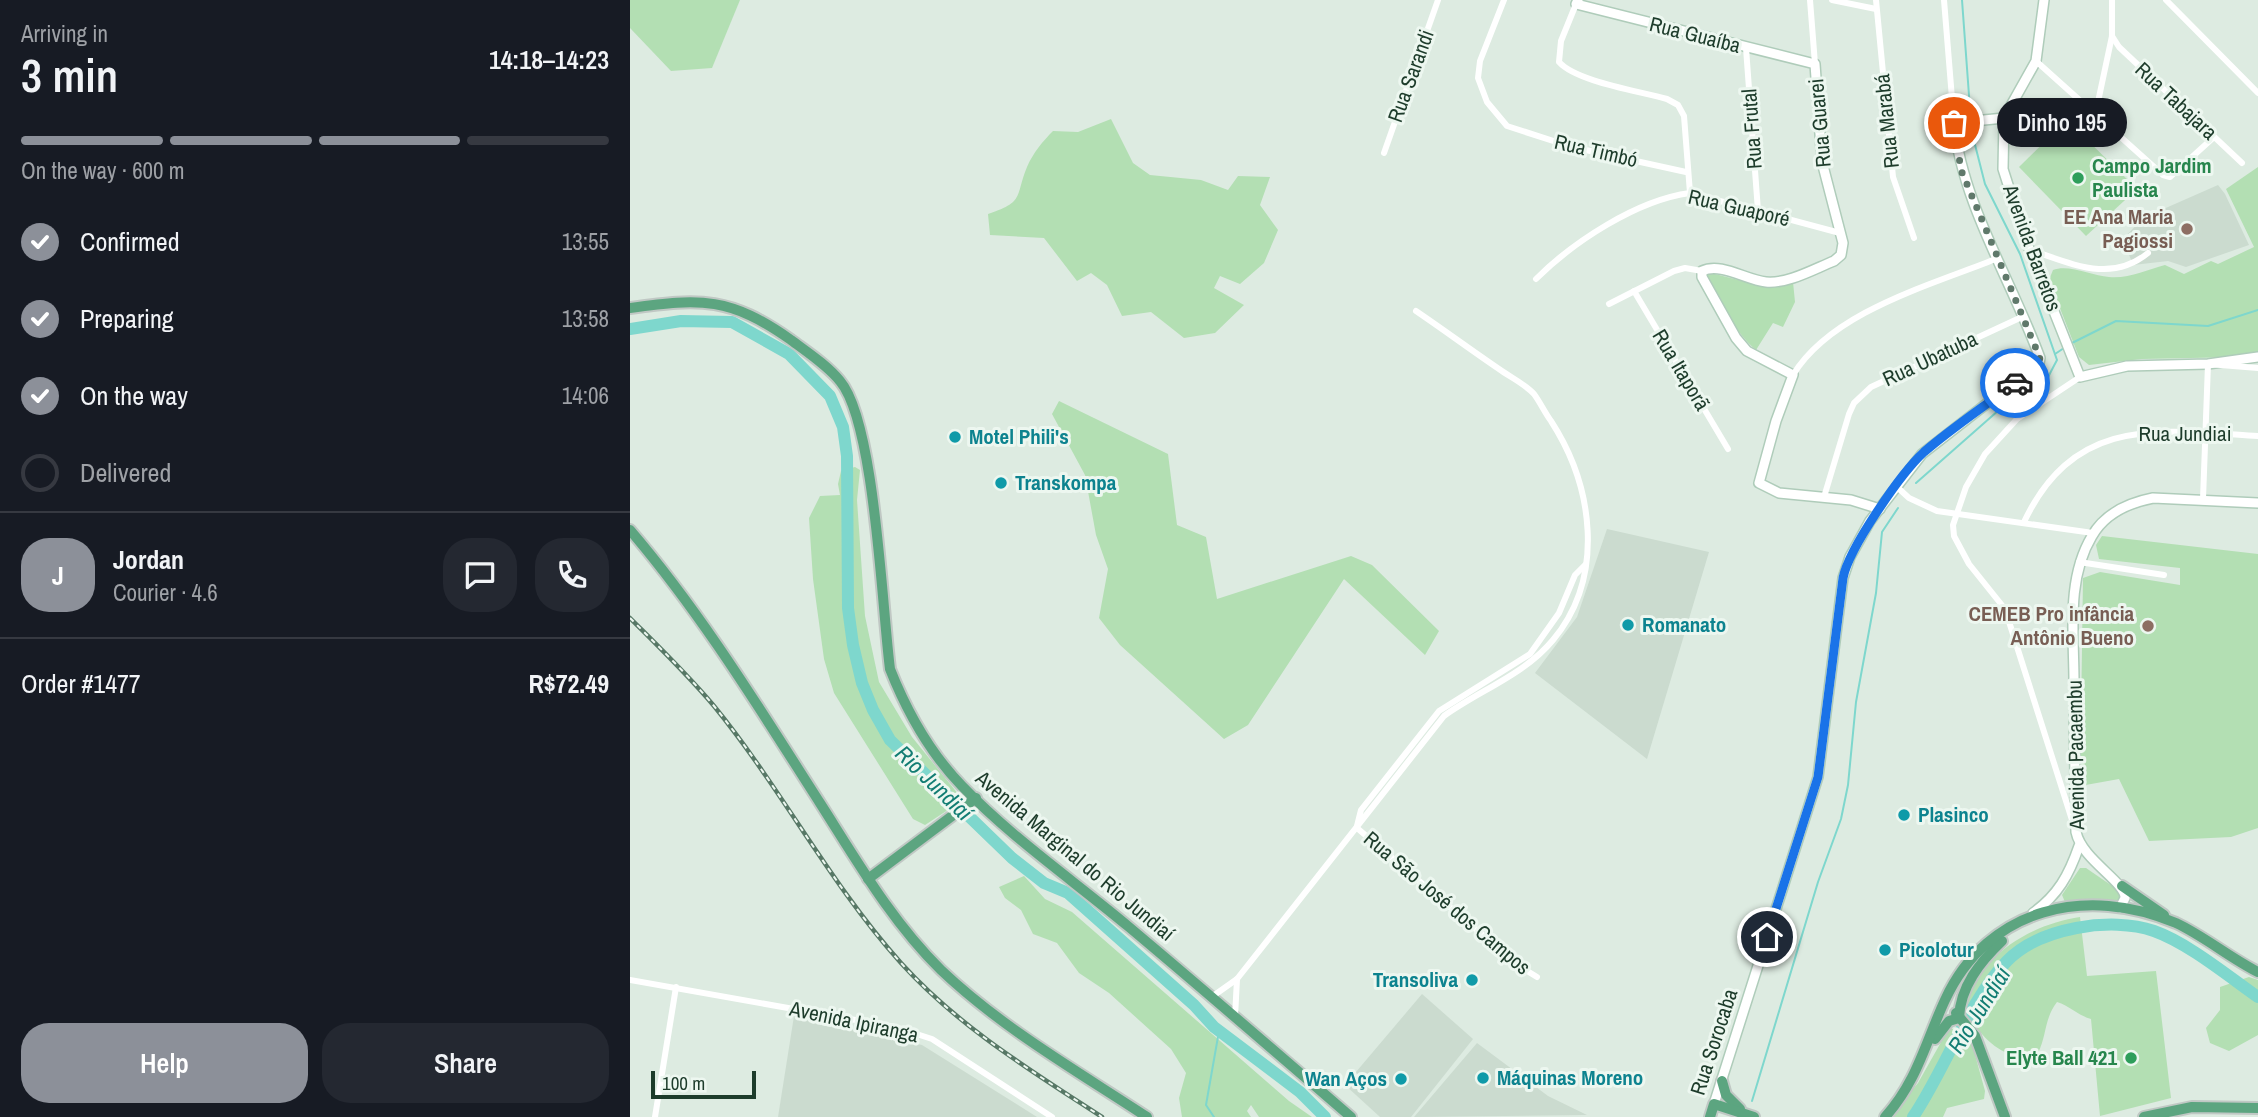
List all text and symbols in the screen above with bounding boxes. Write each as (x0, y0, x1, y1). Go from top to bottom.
street label: Rua Guaíba (1647, 9, 1744, 60)
text: Arriving in (21, 18, 108, 49)
street label: Rua Sarandi (1380, 25, 1441, 126)
text: 14:18–14:23 (489, 42, 609, 77)
text: 3 min (21, 44, 118, 106)
street label: Rua Tabajara (2129, 55, 2224, 146)
street label: Rua Marabá (1867, 72, 1906, 170)
street label: Rua Guarei (1801, 77, 1838, 169)
street label: Rua Frutal (1734, 88, 1769, 170)
pin (1924, 93, 1984, 153)
callout: Dinho 195 (1996, 99, 2126, 148)
icon: bag (1935, 104, 1973, 142)
text: Dinho 195 (2017, 107, 2107, 138)
street label: Rua Timbó (1552, 127, 1641, 174)
place label: Campo Jardim Paulista (2092, 151, 2212, 204)
text: On the way · 600 m (21, 155, 185, 186)
marker: Campo Jardim Paulista (2070, 170, 2086, 186)
street label: Avenida Barretos (1996, 180, 2069, 315)
street label: Rua Guaporé (1685, 182, 1793, 233)
place label: EE Ana Maria Pagiossi (2064, 202, 2173, 255)
marker: EE Ana Maria Pagiossi (2179, 221, 2195, 237)
icon: check (21, 223, 59, 261)
text: Confirmed (80, 224, 180, 259)
text: 13:55 (562, 226, 609, 257)
icon: check (21, 300, 59, 338)
text: Preparing (80, 301, 174, 336)
text: 13:58 (562, 303, 609, 334)
street label: Rua Itaporã (1646, 324, 1717, 416)
street label: Rua Ubatuba (1878, 324, 1982, 393)
courier (1980, 348, 2050, 418)
icon: car (1996, 364, 2034, 402)
icon: check (21, 377, 59, 415)
text: On the way (80, 378, 188, 413)
text: 14:06 (562, 380, 609, 411)
street label: Rua Jundiai (2139, 419, 2231, 448)
place label: Motel Phili's (969, 422, 1069, 451)
marker: Motel Phili's (947, 429, 963, 445)
text: Delivered (80, 455, 171, 490)
place label: Transkompa (1015, 468, 1117, 497)
marker: Transkompa (993, 475, 1009, 491)
button: chat (443, 538, 517, 612)
button: phone (535, 538, 609, 612)
text: Jordan (113, 542, 184, 577)
text: J (52, 558, 64, 593)
text: Courier · 4.6 (113, 577, 218, 608)
place label: CEMEB Pro infância Antônio Bueno (1968, 599, 2134, 652)
place label: Romanato (1642, 610, 1726, 639)
marker: Romanato (1620, 617, 1636, 633)
marker: CEMEB Pro infância Antônio Bueno (2140, 618, 2156, 634)
text: Order #1477 (21, 666, 141, 701)
text: R$72.49 (528, 666, 609, 701)
street label: Avenida Pacaembu (2060, 680, 2091, 831)
water label: Rio Jundiaí (889, 738, 981, 829)
street label: Avenida Marginal do Rio Jundiaí (969, 763, 1181, 948)
place label: Plasinco (1918, 800, 1989, 829)
marker: Plasinco (1896, 807, 1912, 823)
street label: Rua São José dos Campos (1358, 824, 1537, 981)
pin (1737, 907, 1797, 967)
icon: home (1748, 918, 1786, 956)
place label: Picolotur (1899, 935, 1974, 964)
marker: Picolotur (1877, 942, 1893, 958)
water label: Rio Jundiaí (1940, 959, 2018, 1059)
place label: Transoliva (1373, 965, 1458, 994)
marker: Transoliva (1464, 972, 1480, 988)
street label: Rua Sorocaba (1683, 985, 1744, 1099)
street label: Avenida Ipiranga (786, 994, 922, 1049)
button: Help (21, 1023, 308, 1103)
button: Share (322, 1023, 609, 1103)
place label: Elyte Ball 421 (2006, 1043, 2117, 1072)
marker: Elyte Ball 421 (2123, 1050, 2139, 1066)
place label: Máquinas Moreno (1497, 1063, 1643, 1092)
place label: Wan Aços (1305, 1064, 1387, 1093)
scale bar (651, 1068, 756, 1100)
text: 100 m (662, 1070, 705, 1096)
marker: Máquinas Moreno (1475, 1070, 1491, 1086)
marker: Wan Aços (1393, 1071, 1409, 1087)

